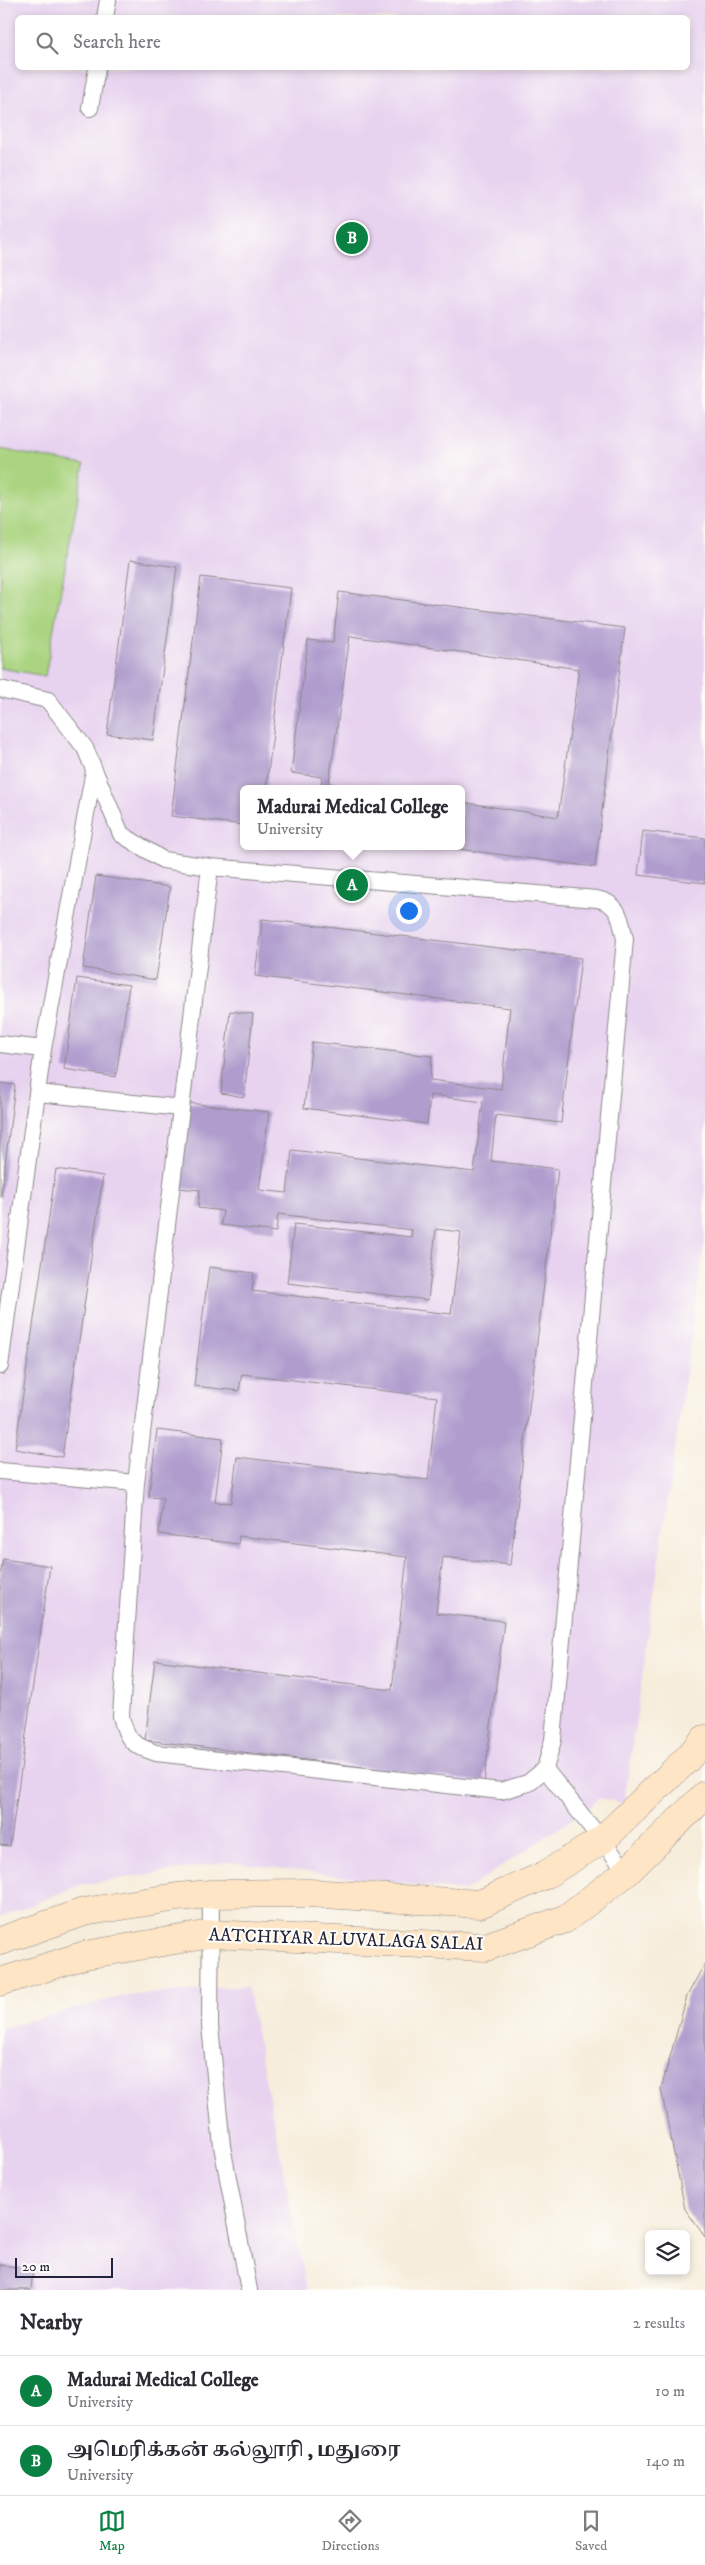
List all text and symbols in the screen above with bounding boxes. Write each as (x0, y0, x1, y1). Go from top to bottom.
search box (15, 15, 690, 70)
icon: search (33, 29, 61, 57)
text: Search here (73, 31, 161, 54)
pin: B (336, 219, 368, 257)
popup (240, 785, 465, 850)
text: Madurai Medical College (257, 796, 448, 819)
text: University (257, 819, 323, 839)
pin: A (336, 866, 368, 904)
your location (396, 898, 422, 924)
street label: AATCHIYAR ALUVALAGA SALAI (208, 1924, 484, 1956)
map controls (645, 2230, 690, 2275)
button: layers (645, 2230, 690, 2275)
scale bar (15, 2255, 112, 2278)
text: 20 m (22, 2258, 50, 2276)
text: Nearby (20, 2310, 82, 2336)
text: 2 results (633, 2313, 685, 2333)
text: Madurai Medical College (67, 2369, 259, 2392)
text: A (31, 2381, 41, 2401)
text: 10 m (655, 2381, 685, 2401)
text: University (67, 2392, 133, 2412)
text: அமெரிக்கன் கல்லூரி , மதுரை (67, 2439, 401, 2462)
text: B (31, 2451, 41, 2471)
text: 140 m (646, 2451, 685, 2471)
text: University (67, 2465, 133, 2485)
tab: Map (98, 2507, 126, 2555)
tab: Directions (321, 2507, 379, 2555)
tab: Saved (575, 2507, 607, 2555)

